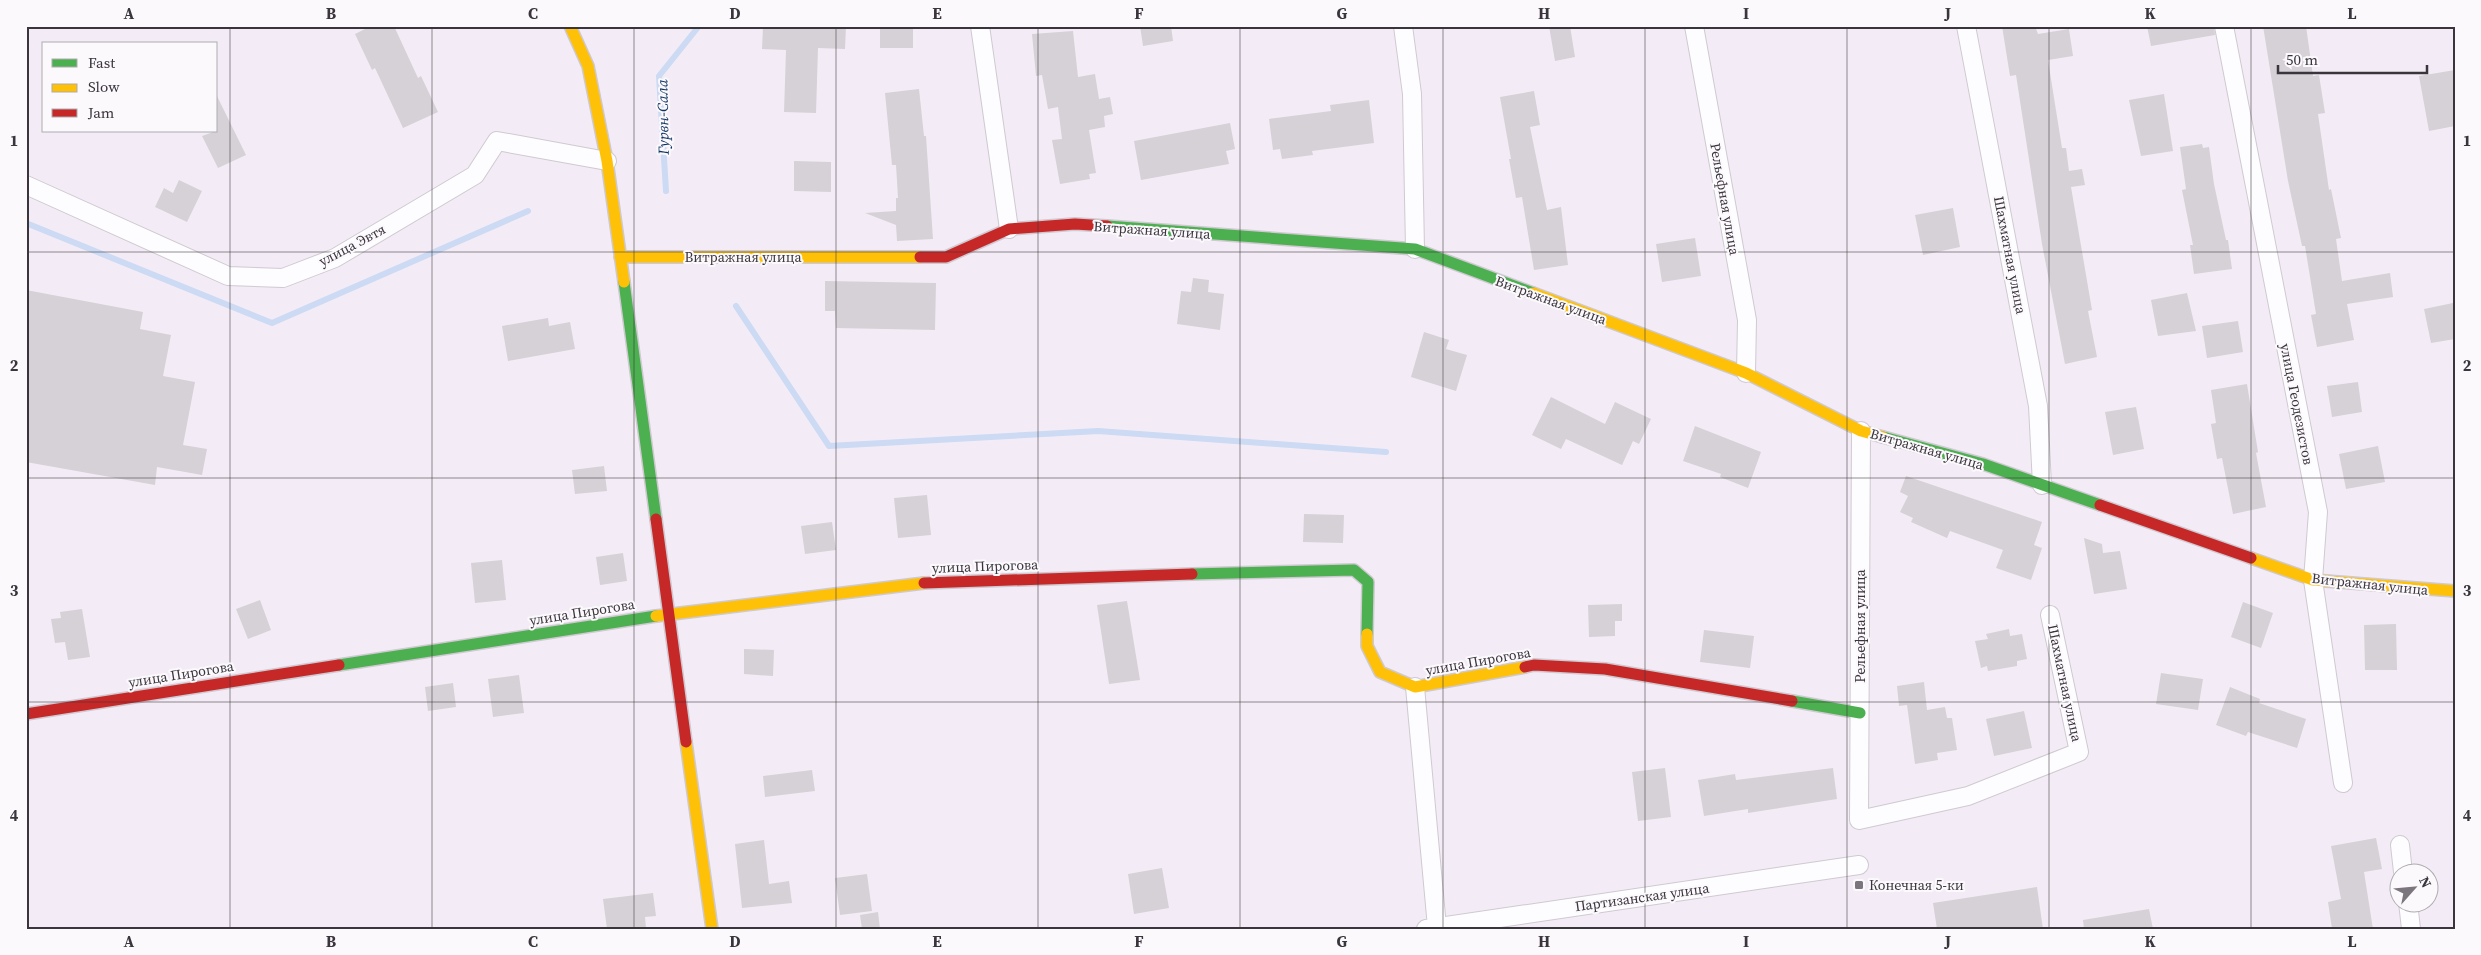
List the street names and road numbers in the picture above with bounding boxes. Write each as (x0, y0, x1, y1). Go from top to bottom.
street label: Рельефная улица (1705, 141, 1745, 257)
street label: Шахматная улица (1989, 194, 2031, 316)
street label: Витражная улица (1093, 216, 1212, 244)
street label: улица Эвтя (315, 219, 389, 271)
street label: Витражная улица (684, 247, 802, 267)
street label: Витражная улица (1493, 271, 1610, 330)
street label: улица Геодезистов (2275, 342, 2319, 466)
street label: Витражная улица (1868, 423, 1987, 475)
street label: улица Пирогова (931, 554, 1039, 578)
street label: Рельефная улица (1850, 568, 1870, 683)
street label: Витражная улица (2311, 568, 2430, 600)
street label: улица Пирогова (528, 594, 637, 630)
street label: Шахматная улица (2043, 622, 2087, 744)
street label: улица Пирогова (1424, 642, 1533, 680)
street label: улица Пирогова (127, 656, 236, 692)
street label: Партизанская улица (1574, 878, 1711, 916)

